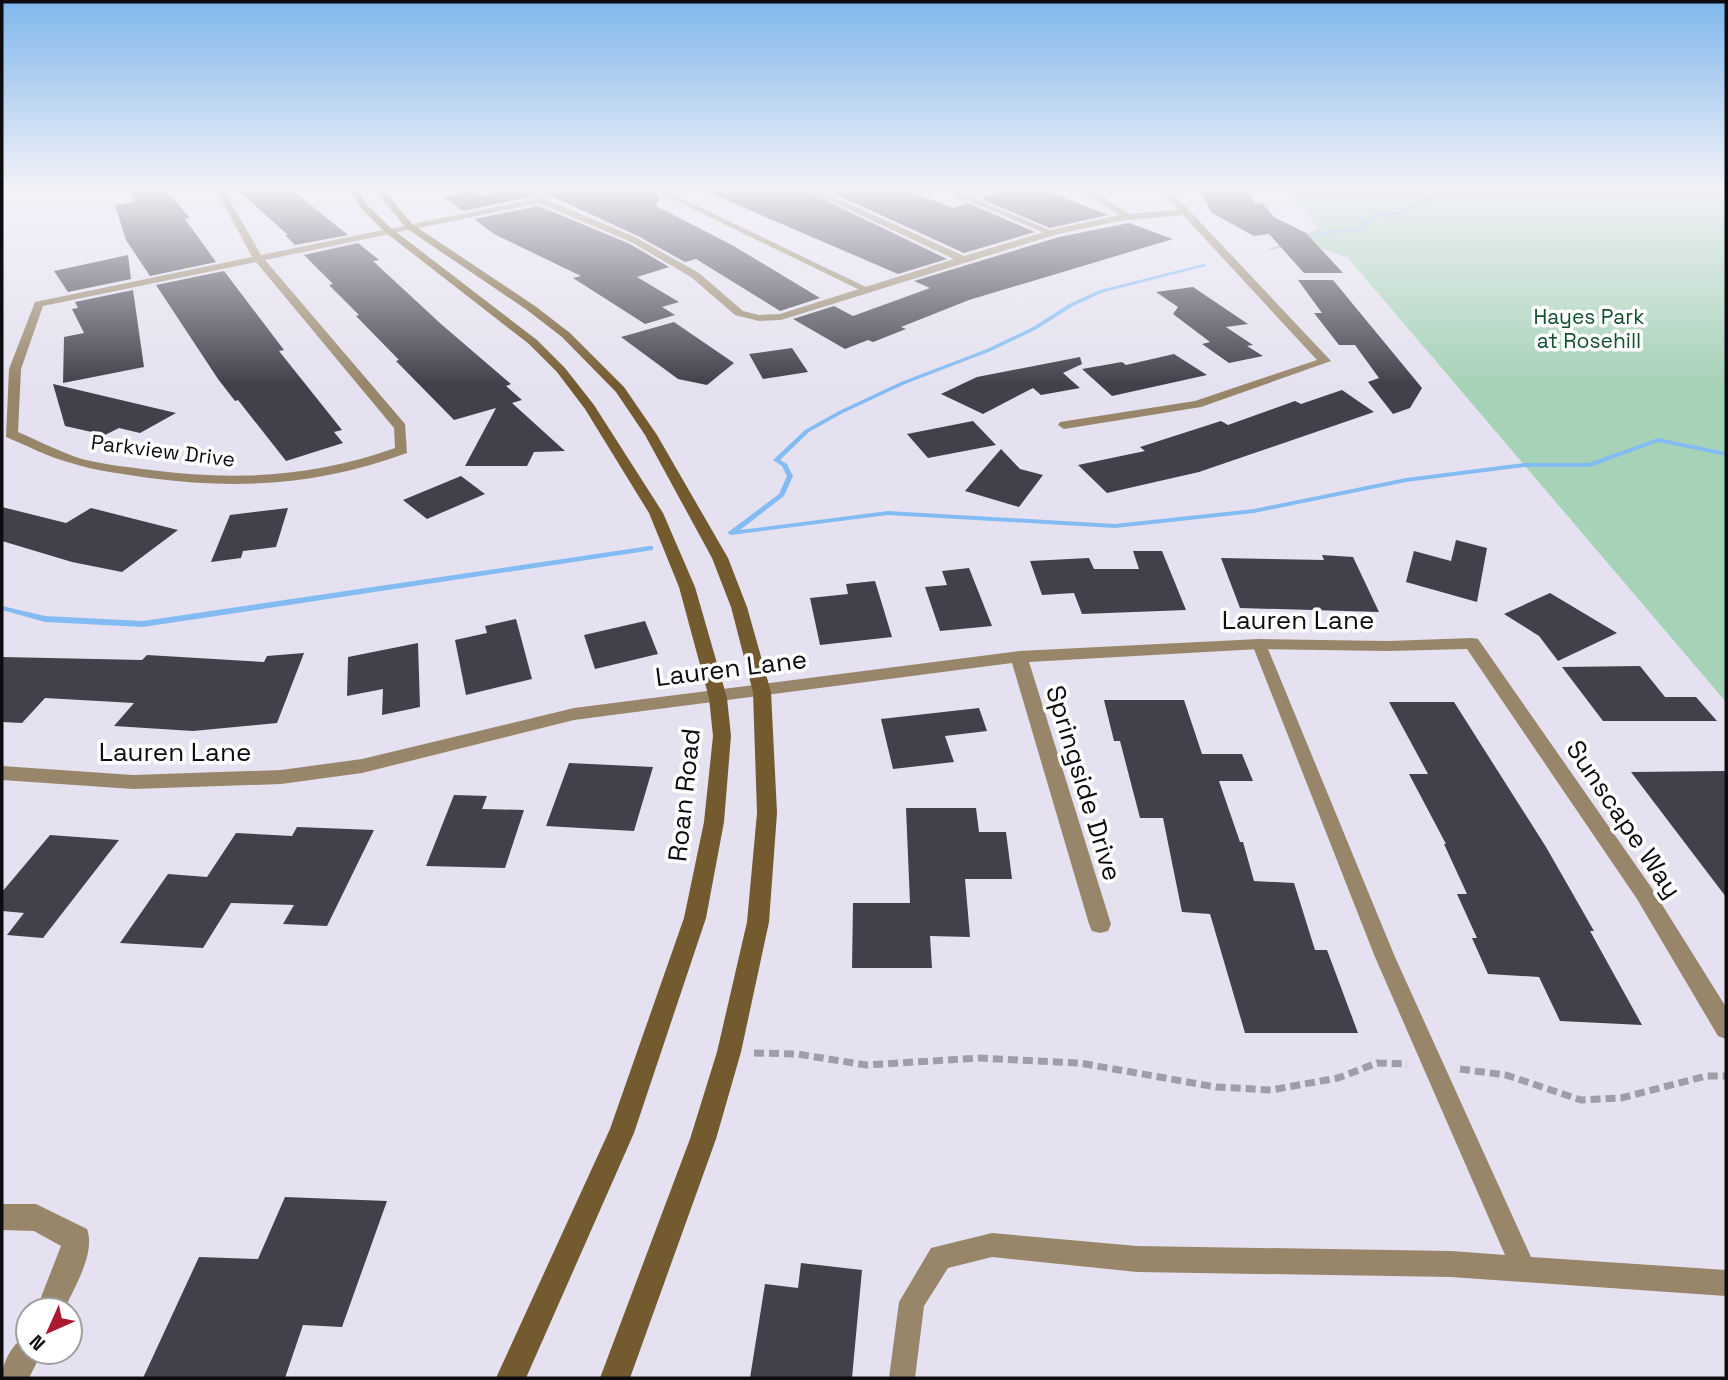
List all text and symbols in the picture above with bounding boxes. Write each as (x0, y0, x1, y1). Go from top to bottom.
park label: Hayes Park at Rosehill (1533, 303, 1645, 354)
street label: Parkview Drive (90, 428, 237, 473)
street label: Lauren Lane (1222, 603, 1374, 637)
street label: Lauren Lane (653, 642, 809, 694)
street label: Springside Drive (1038, 681, 1130, 885)
street label: Roan Road (660, 727, 708, 863)
street label: Sunscape Way (1559, 733, 1689, 905)
street label: Lauren Lane (99, 735, 251, 769)
north arrow (14, 1296, 84, 1366)
text: N (24, 1329, 51, 1356)

